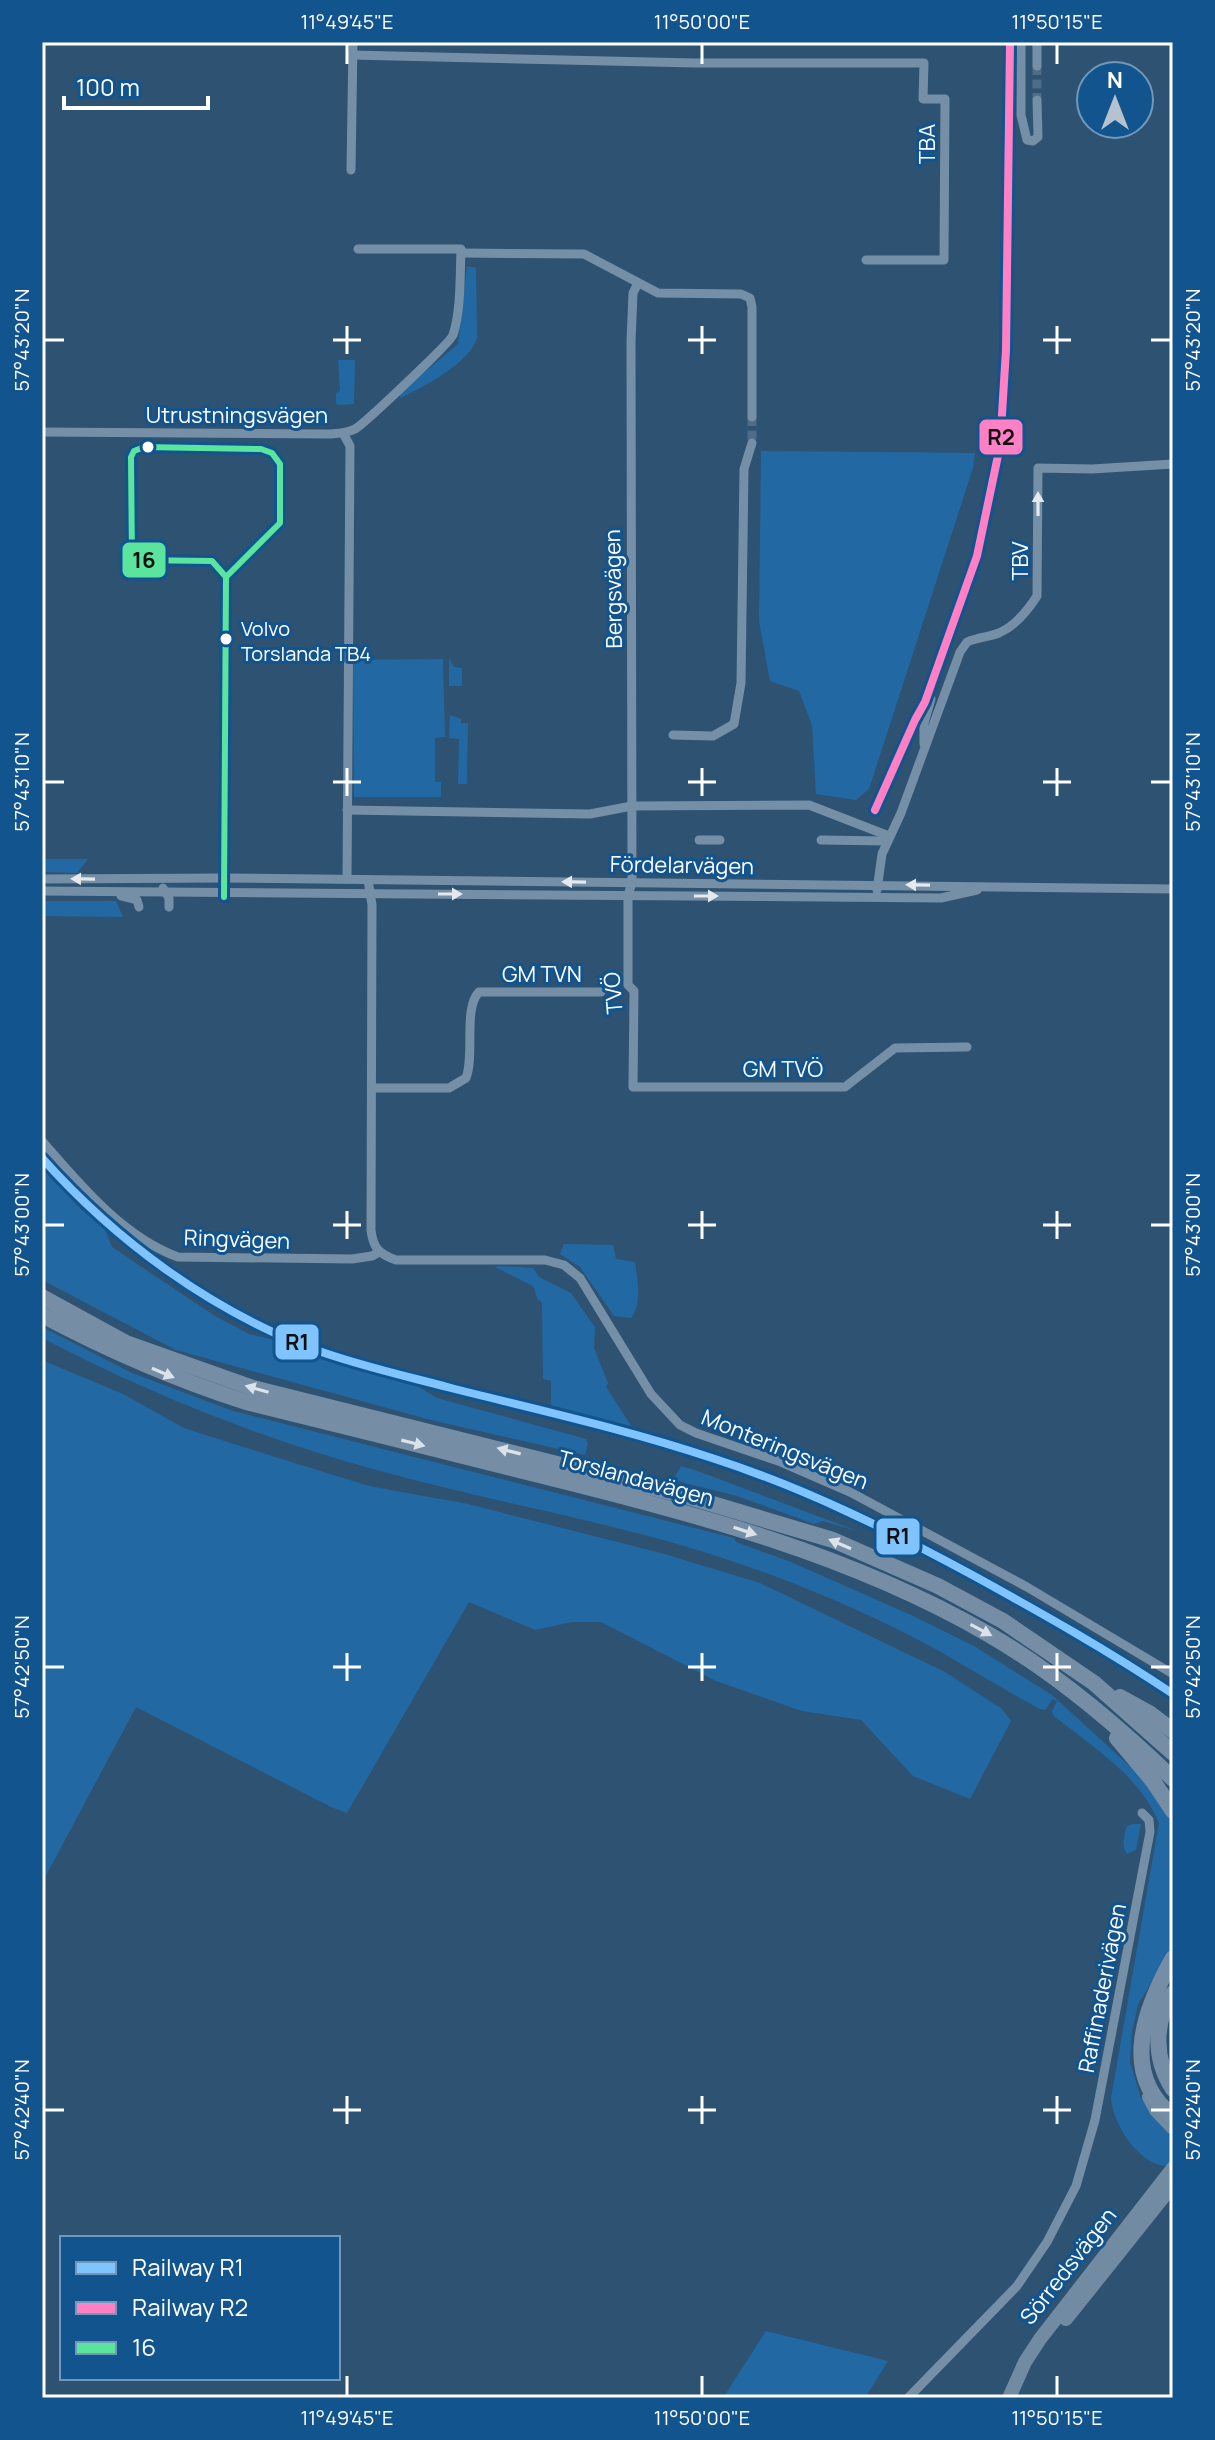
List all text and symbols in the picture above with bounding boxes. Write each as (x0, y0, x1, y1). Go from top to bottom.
text: 11°49'45"E (300, 8, 394, 35)
text: 11°50'00"E (654, 8, 750, 35)
text: 11°50'15"E (1011, 8, 1103, 35)
scale bar (64, 60, 208, 110)
north arrow (1075, 60, 1155, 140)
text: N (1107, 65, 1123, 95)
text: 100 m (76, 70, 140, 103)
street label: TBA (912, 124, 942, 164)
text: 57°43'20"N (8, 289, 35, 391)
text: 57°43'20"N (1179, 289, 1206, 391)
street label: Utrustningsvägen (146, 400, 328, 430)
line badge: R2 (978, 418, 1024, 456)
text: R2 (987, 422, 1015, 452)
unlabelled marker (140, 439, 156, 455)
one-way arrow (1032, 491, 1044, 516)
street label: Bergsvägen (597, 529, 629, 649)
line badge: 16 (121, 541, 167, 579)
street label: TBV (1005, 541, 1035, 581)
text: 16 (132, 545, 156, 575)
place label: Volvo Torslanda TB4 (241, 615, 371, 667)
marker: Volvo Torslanda TB4 (218, 631, 234, 647)
text: 57°43'10"N (8, 732, 35, 832)
text: 57°43'10"N (1179, 732, 1206, 832)
street label: Fördelarvägen (610, 849, 754, 881)
one-way arrow (70, 873, 95, 885)
one-way arrow (561, 876, 586, 888)
one-way arrow (905, 879, 930, 891)
one-way arrow (438, 888, 463, 900)
one-way arrow (694, 890, 719, 902)
street label: GM TVN (502, 959, 582, 989)
street label: TVÖ (596, 971, 630, 1015)
street label: GM TVÖ (743, 1054, 823, 1084)
text: 57°43'00"N (8, 1173, 35, 1277)
text: 57°43'00"N (1179, 1173, 1206, 1277)
street label: Ringvägen (183, 1222, 291, 1256)
line badge: R1 (274, 1323, 320, 1361)
text: R1 (285, 1327, 309, 1357)
one-way arrow (151, 1367, 175, 1380)
one-way arrow (244, 1382, 269, 1394)
street label: Monteringsvägen (697, 1402, 873, 1496)
one-way arrow (400, 1437, 425, 1450)
street label: Torslandavägen (555, 1443, 717, 1513)
one-way arrow (497, 1445, 522, 1457)
line badge: R1 (875, 1517, 921, 1556)
text: R1 (886, 1521, 910, 1551)
one-way arrow (733, 1525, 757, 1538)
one-way arrow (828, 1537, 852, 1550)
text: 57°42'50"N (8, 1615, 35, 1719)
text: 57°42'50"N (1179, 1615, 1206, 1719)
one-way arrow (970, 1623, 992, 1637)
street label: Raffinaderivägen (1071, 1901, 1133, 2075)
text: 57°42'40"N (8, 2059, 35, 2161)
text: 57°42'40"N (1179, 2059, 1206, 2161)
street label: Sörredsvägen (1013, 2201, 1123, 2331)
legend (60, 2236, 340, 2380)
text: Railway R1 (132, 2250, 244, 2283)
text: Railway R2 (132, 2290, 248, 2323)
text: 16 (132, 2330, 156, 2363)
text: 11°49'45"E (300, 2404, 394, 2431)
text: 11°50'00"E (654, 2404, 750, 2431)
text: 11°50'15"E (1011, 2404, 1103, 2431)

